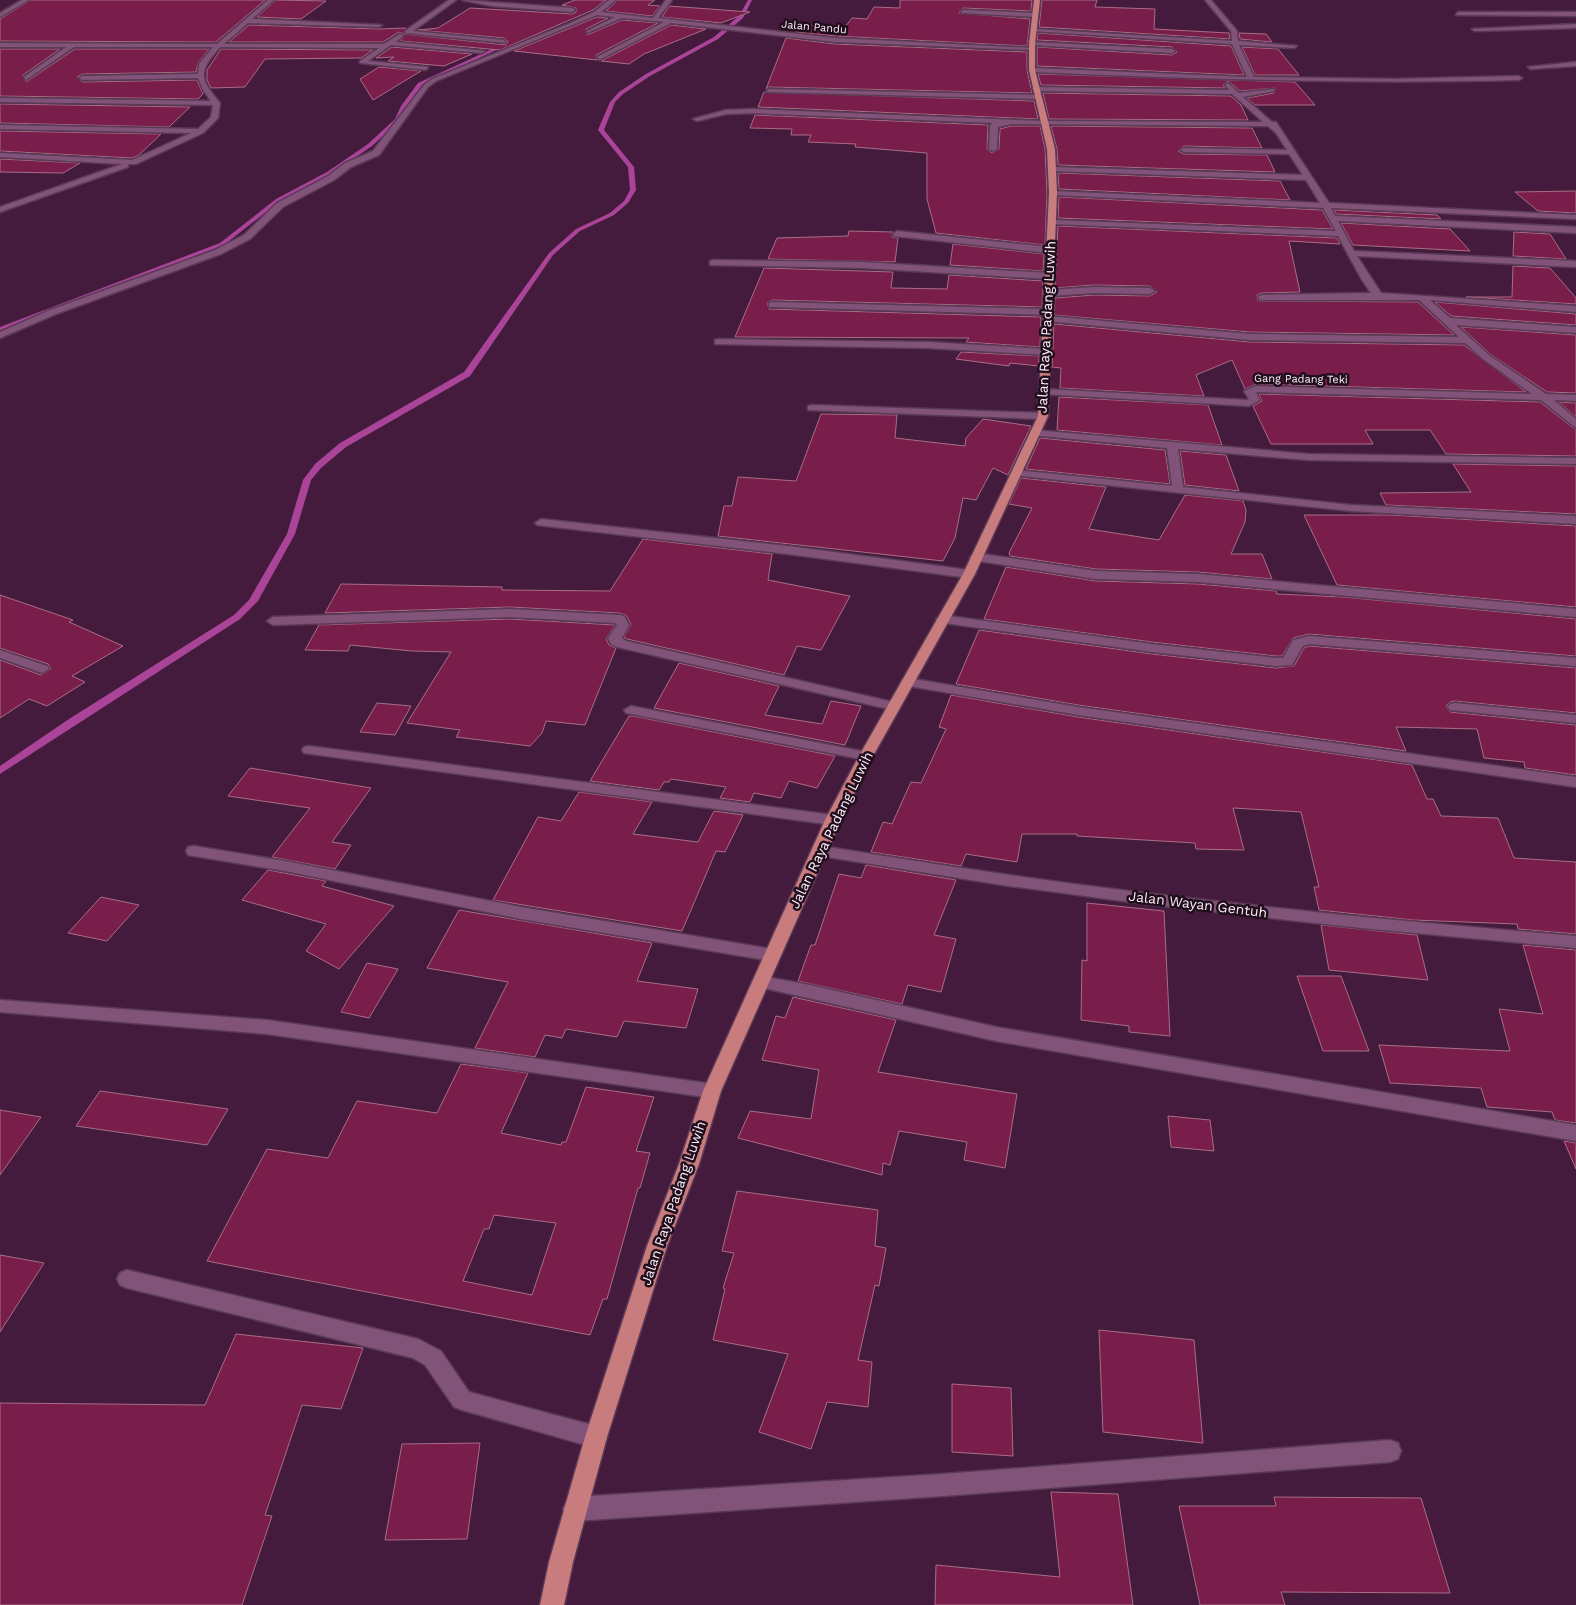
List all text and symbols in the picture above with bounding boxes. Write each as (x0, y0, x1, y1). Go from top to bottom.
street label: Jalan Pandu (781, 18, 847, 36)
street label: Jalan Raya Padang Luwih (1033, 240, 1059, 414)
street label: Gang Padang Teki (1254, 372, 1348, 386)
street label: Jalan Raya Padang Luwih (786, 749, 876, 911)
street label: Jalan Wayan Gentuh (1128, 888, 1268, 920)
street label: Jalan Raya Padang Luwih (637, 1119, 709, 1287)

